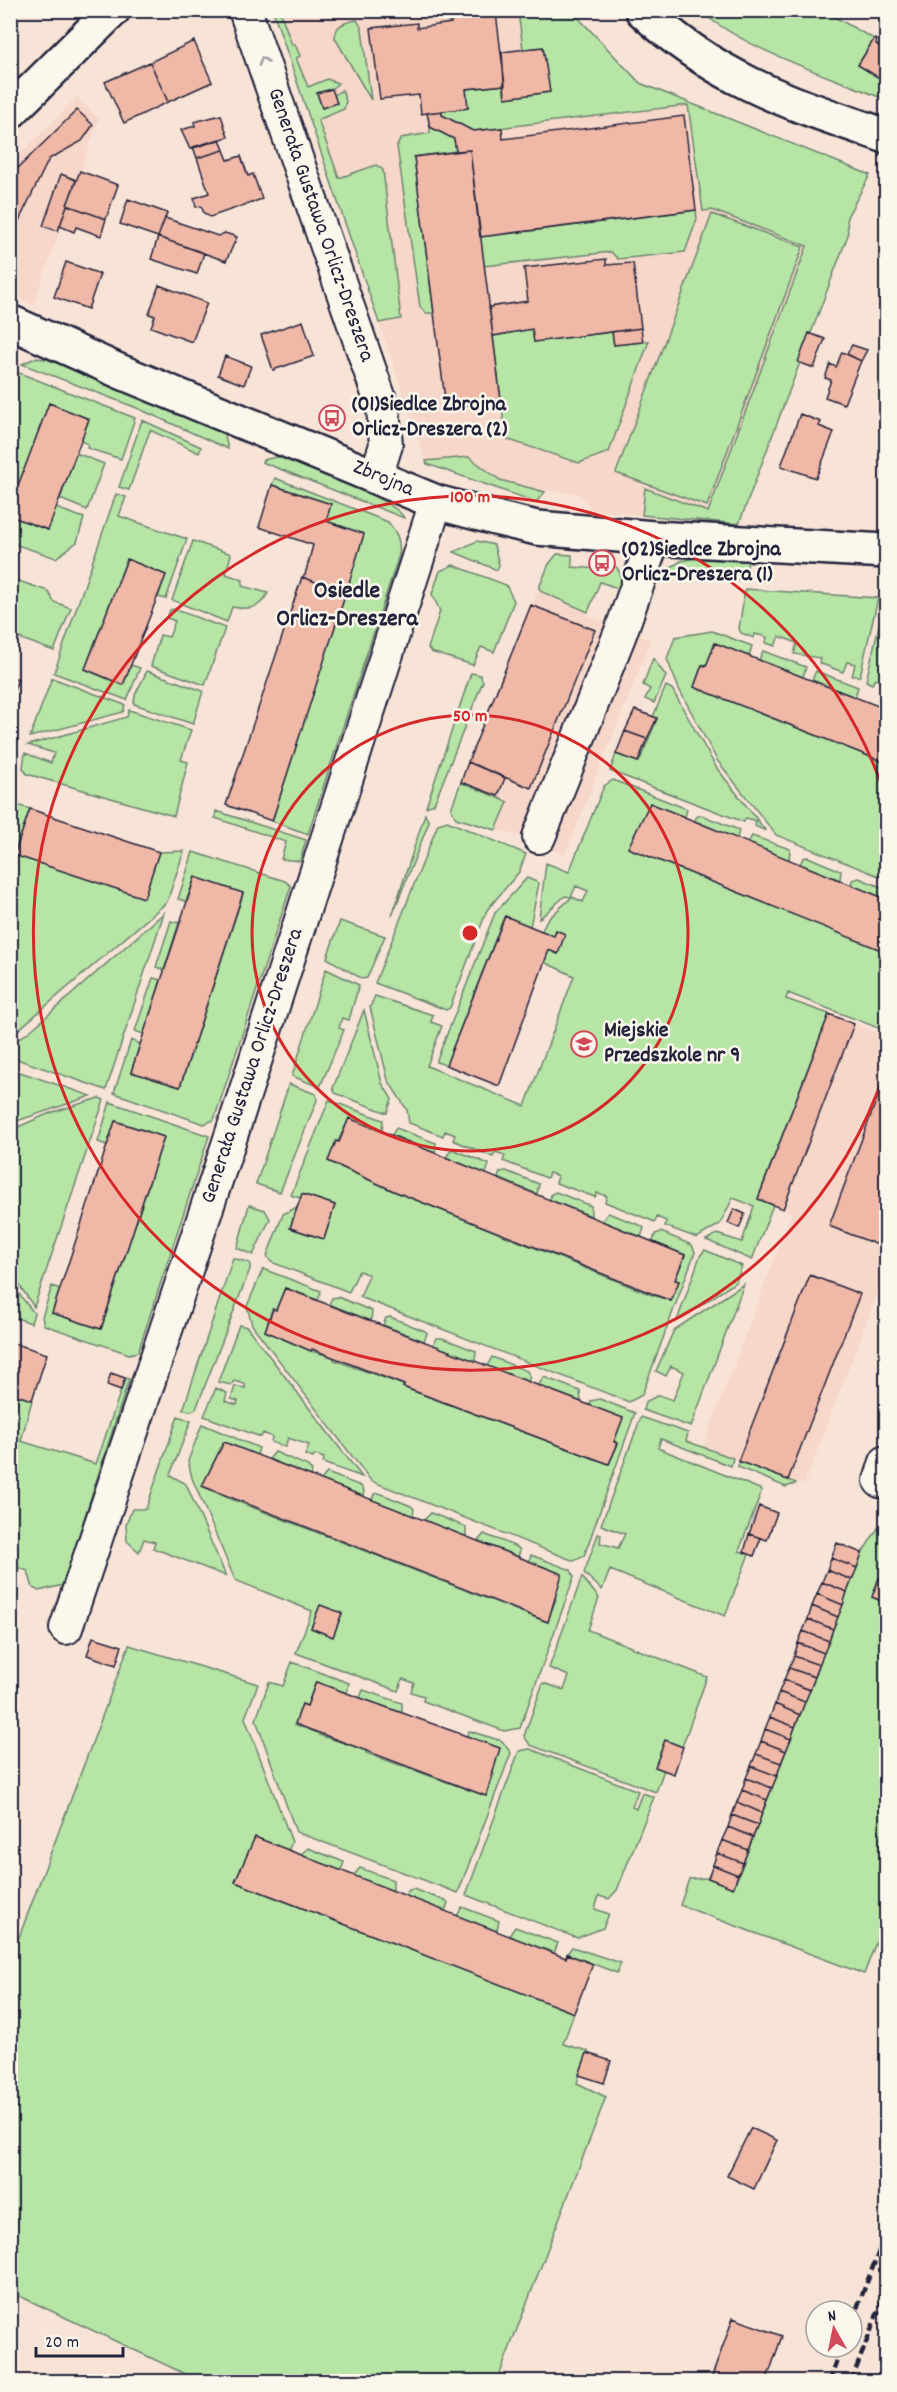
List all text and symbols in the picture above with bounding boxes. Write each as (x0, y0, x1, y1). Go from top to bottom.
one-way arrow (257, 56, 270, 67)
street label: Generała Gustawa Orlicz-Dreszera (259, 84, 382, 367)
place label: (01)Siedlce Zbrojna Orlicz-Dreszera (2) (352, 390, 508, 446)
bus stop icon: (01)Siedlce Zbrojna Orlicz-Dreszera (2) (317, 403, 347, 433)
street label: Zbrojna (348, 452, 419, 506)
text: 100 m (450, 486, 490, 511)
place label: (02)Siedlce Zbrojna Orlicz-Dreszera (1) (622, 535, 781, 591)
bus stop icon: (02)Siedlce Zbrojna Orlicz-Dreszera (1) (587, 548, 617, 578)
district label: Osiedle Orlicz-Dreszera (276, 575, 419, 637)
text: 50 m (453, 705, 487, 730)
centre of rings (460, 923, 480, 943)
street label: Generała Gustawa Orlicz-Dreszera (194, 924, 312, 1208)
place label: Miejskie Przedszkole nr 9 (604, 1016, 740, 1072)
school or university icon: Miejskie Przedszkole nr 9 (569, 1029, 599, 1059)
north arrow (804, 2299, 864, 2359)
text: N (826, 2305, 838, 2329)
scale bar (36, 2320, 123, 2358)
text: 20 m (45, 2331, 79, 2356)

